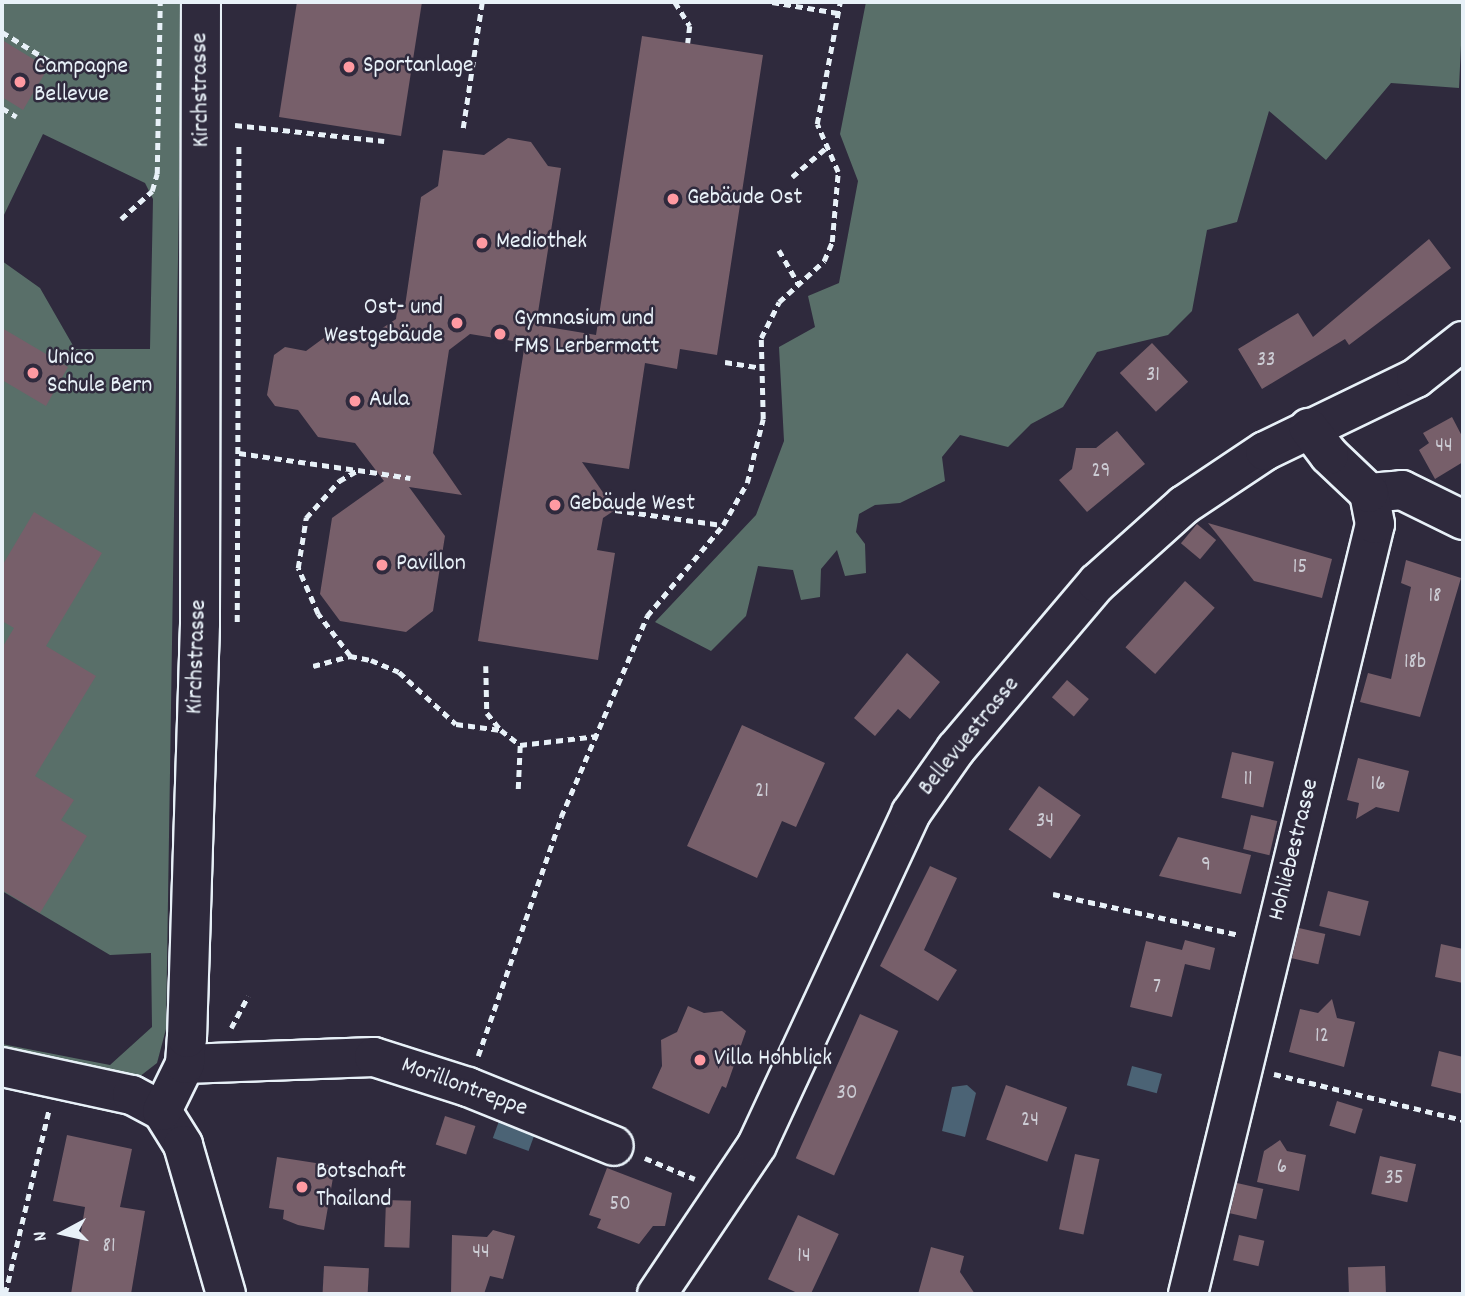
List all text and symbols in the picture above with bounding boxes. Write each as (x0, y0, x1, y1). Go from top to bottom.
street label: Kirchstrasse (187, 32, 217, 148)
place label: Sportanlage (363, 53, 473, 81)
place label: Campagne Bellevue (34, 54, 128, 110)
marker: Sportanlage (341, 59, 357, 75)
marker: Campagne Bellevue (12, 74, 28, 90)
place label: Gebäude Ost (687, 185, 802, 213)
marker: Gebäude Ost (665, 191, 681, 207)
place label: Mediothek (496, 229, 587, 257)
marker: Mediothek (474, 235, 490, 251)
place label: Ost- und Westgebäude (324, 295, 443, 351)
place label: Gymnasium und FMS Lerbermatt (514, 306, 659, 362)
marker: Ost- und Westgebäude (449, 315, 465, 331)
marker: Gymnasium und FMS Lerbermatt (492, 326, 508, 342)
place label: Unico Schule Bern (47, 345, 152, 401)
house number: 33 (1257, 348, 1275, 374)
house number: 31 (1146, 363, 1160, 389)
marker: Unico Schule Bern (25, 365, 41, 381)
place label: Aula (369, 387, 409, 415)
marker: Aula (347, 393, 363, 409)
house number: 44 (1435, 434, 1453, 460)
house number: 29 (1092, 459, 1110, 485)
place label: Gebäude West (569, 491, 695, 519)
marker: Gebäude West (547, 497, 563, 513)
place label: Pavillon (396, 551, 466, 579)
house number: 15 (1293, 555, 1307, 581)
marker: Pavillon (374, 557, 390, 573)
house number: 18 (1428, 584, 1442, 610)
street label: Kirchstrasse (182, 599, 214, 715)
house number: 18b (1404, 650, 1426, 676)
street label: Bellevuestrasse (913, 672, 1027, 802)
house number: 11 (1243, 767, 1253, 793)
house number: 16 (1371, 772, 1385, 798)
street label: Hohliebestrasse (1263, 776, 1327, 924)
house number: 21 (755, 779, 769, 805)
house number: 34 (1036, 809, 1054, 835)
house number: 9 (1201, 853, 1211, 879)
house number: 7 (1153, 975, 1161, 1001)
house number: 12 (1315, 1024, 1329, 1050)
place label: Villa Hohblick (714, 1046, 832, 1074)
street label: Morillontreppe (397, 1052, 531, 1124)
marker: Villa Hohblick (692, 1052, 708, 1068)
house number: 30 (837, 1081, 857, 1107)
house number: 24 (1021, 1108, 1039, 1134)
house number: 6 (1277, 1155, 1287, 1181)
place label: Botschaft Thailand (316, 1159, 406, 1215)
house number: 35 (1384, 1166, 1404, 1192)
marker: Botschaft Thailand (294, 1179, 310, 1195)
house number: 50 (609, 1192, 631, 1218)
north arrow (28, 1198, 98, 1268)
text: N (28, 1229, 56, 1243)
house number: 81 (102, 1234, 116, 1260)
house number: 44 (472, 1240, 490, 1266)
house number: 14 (797, 1244, 811, 1270)

